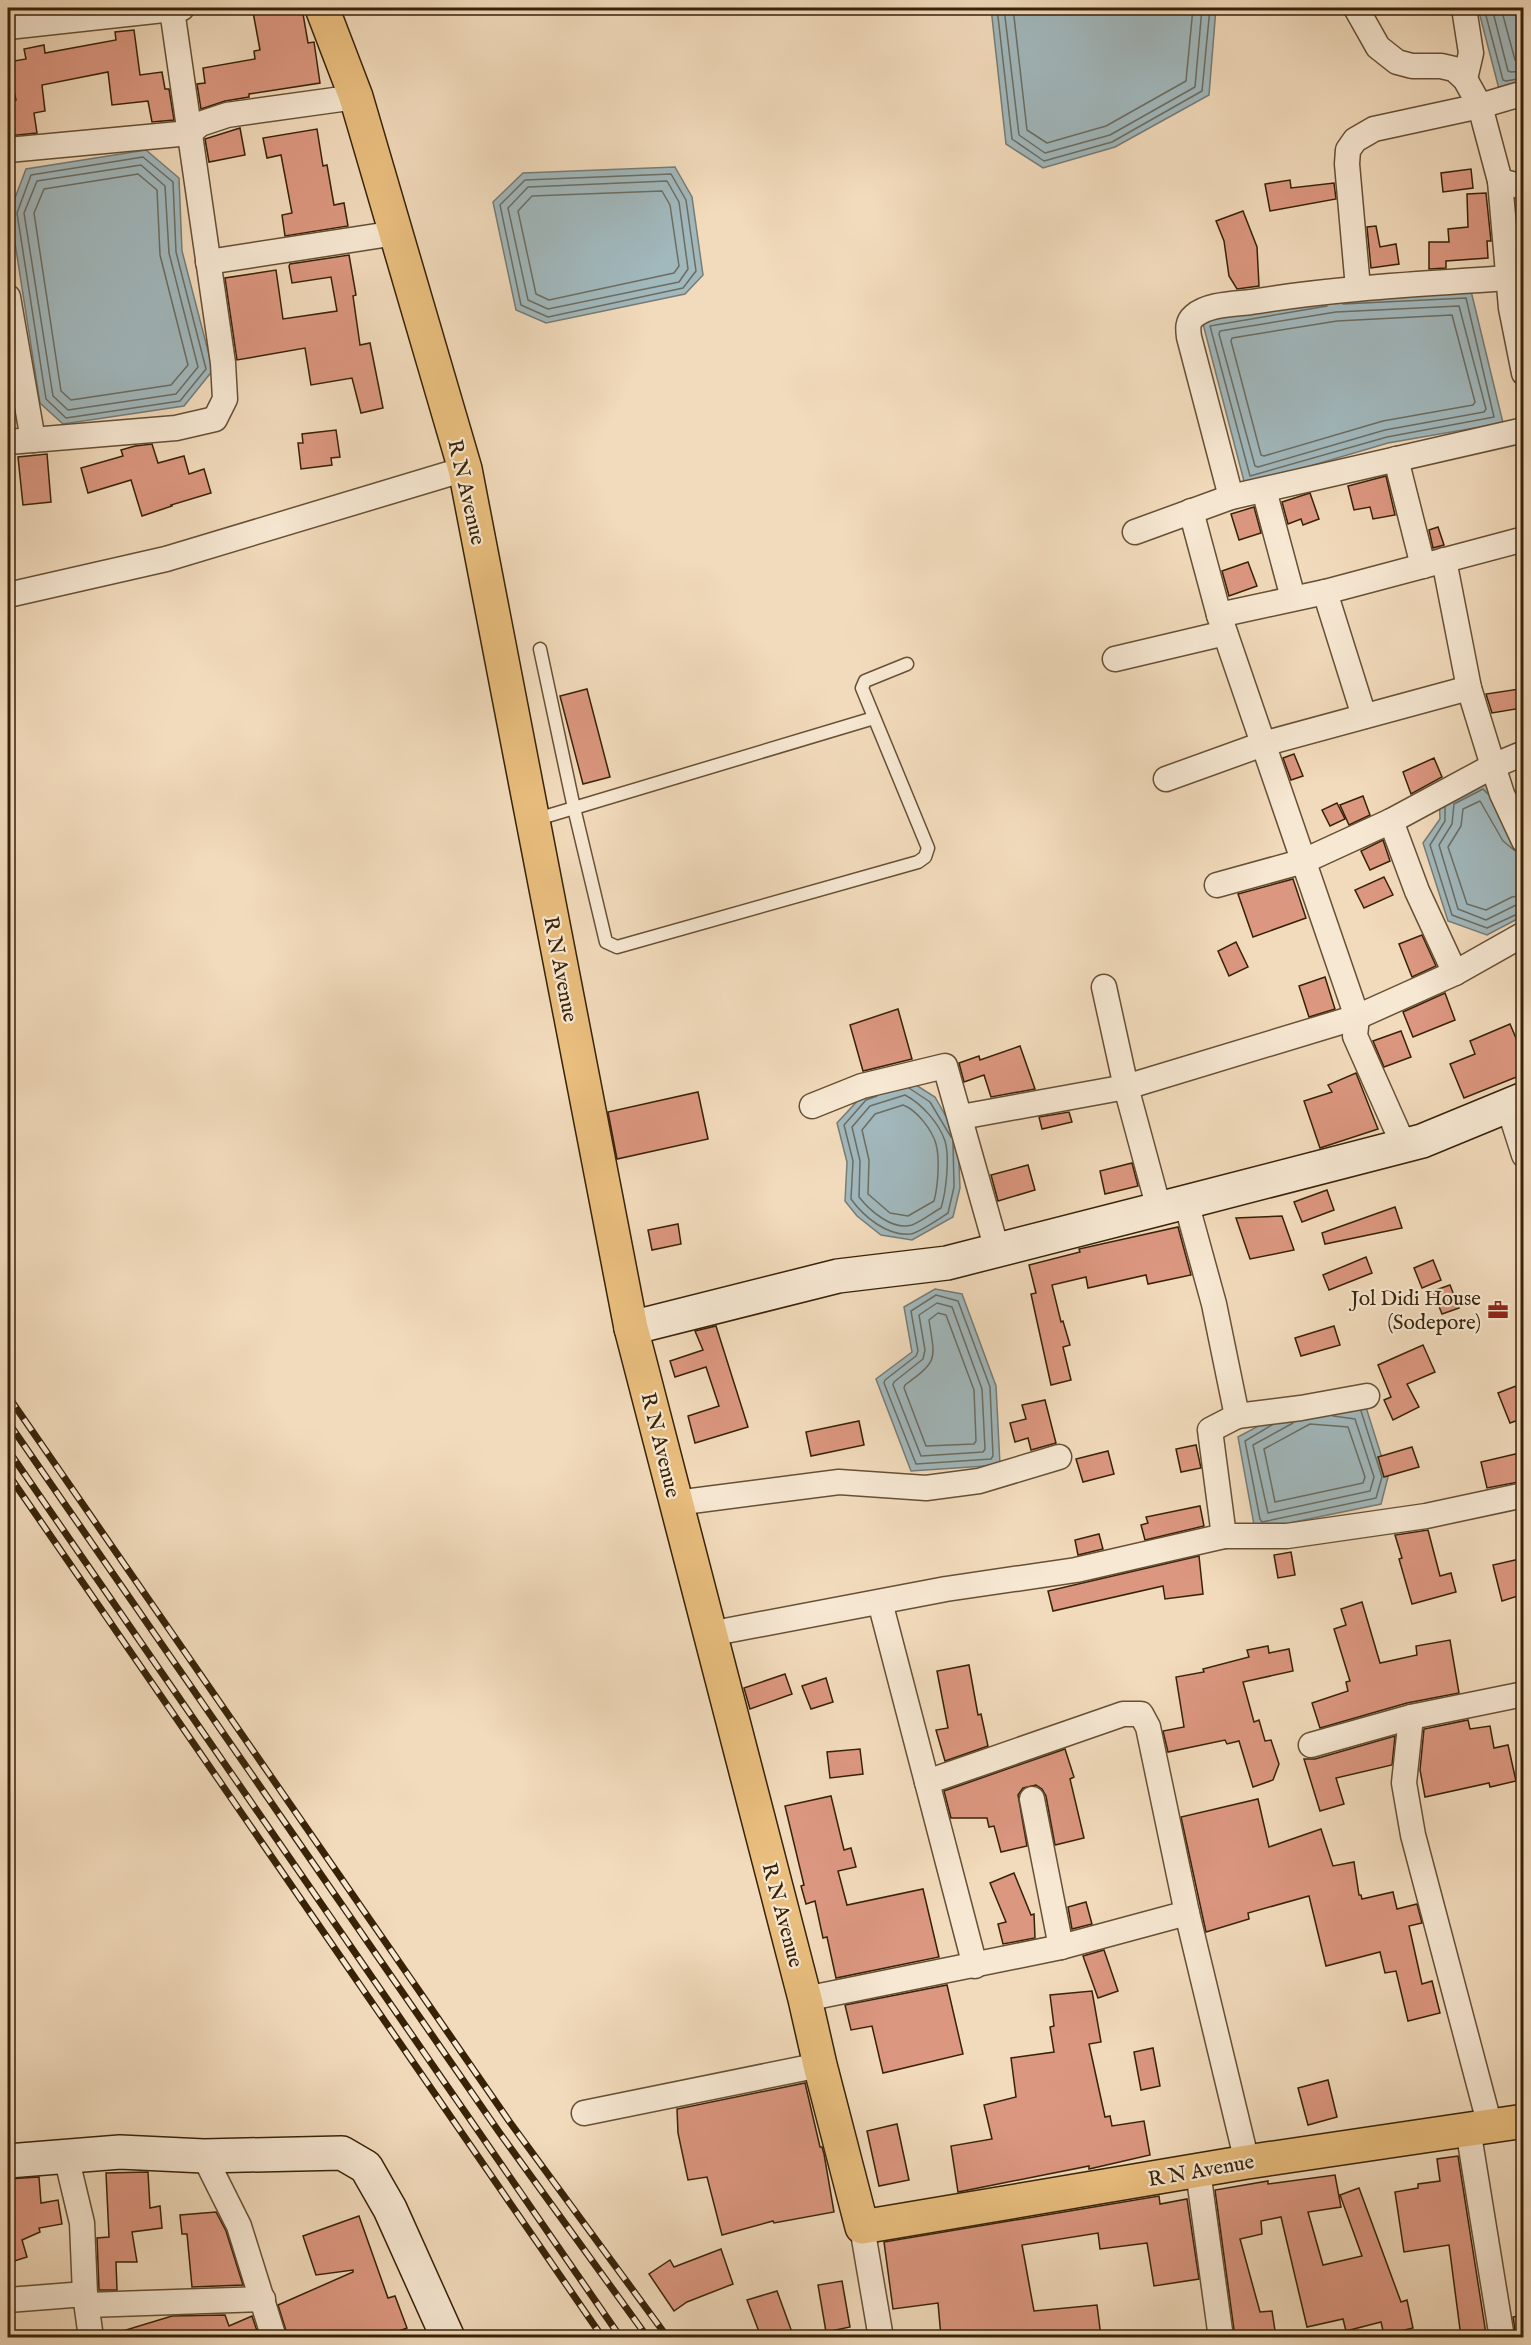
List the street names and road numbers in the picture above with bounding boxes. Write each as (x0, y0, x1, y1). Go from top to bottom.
street label: R N Avenue (440, 437, 491, 548)
street label: R N Avenue (536, 914, 583, 1025)
street label: R N Avenue (633, 1390, 686, 1501)
street label: R N Avenue (755, 1860, 809, 1971)
street label: R N Avenue (1146, 2149, 1257, 2194)

